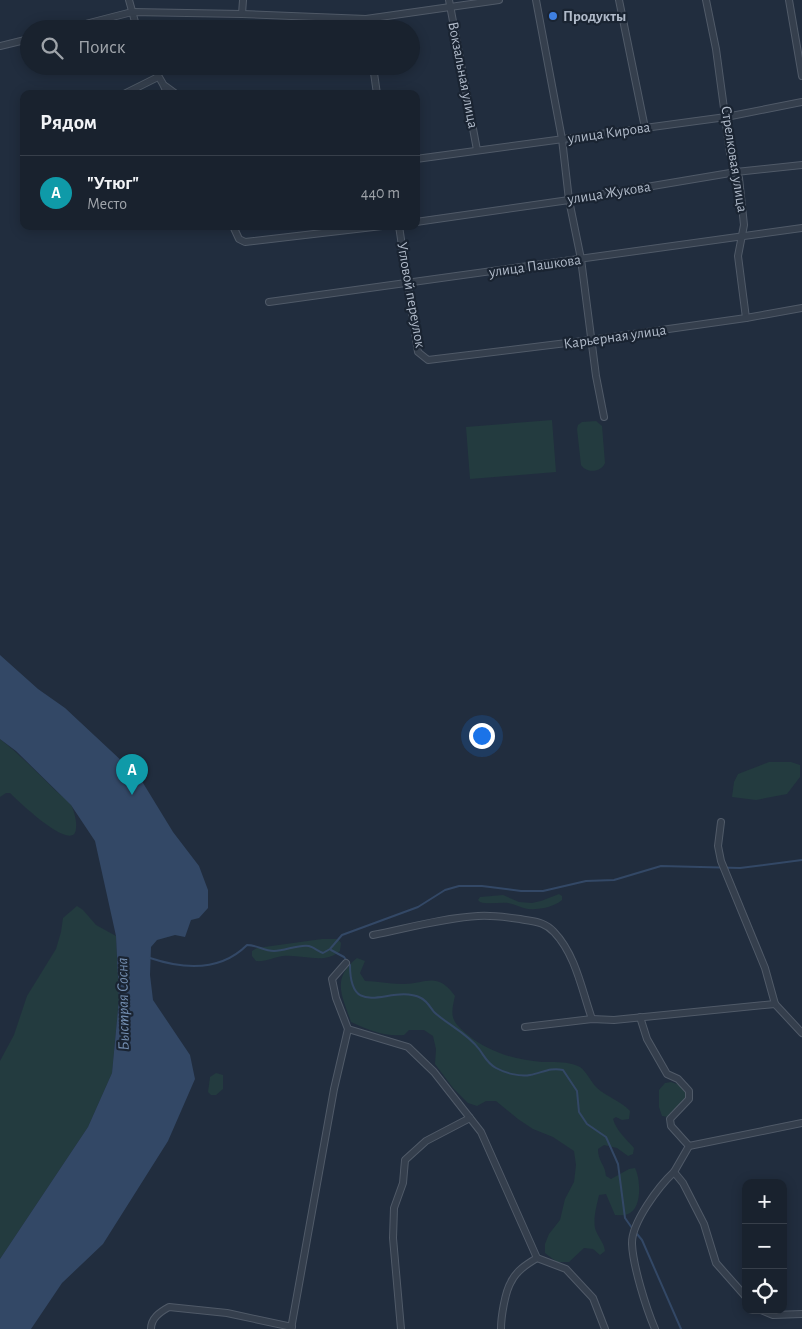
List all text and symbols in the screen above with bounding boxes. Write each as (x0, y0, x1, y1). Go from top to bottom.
place label: Продукты (563, 9, 626, 24)
marker: Продукты (547, 10, 559, 22)
search box (20, 20, 420, 75)
street label: Вокзальная улица (445, 20, 481, 130)
icon: search (38, 34, 66, 62)
text: Поиск (78, 38, 125, 57)
street label: Стрелковая улица (718, 105, 750, 213)
text: Рядом (40, 112, 97, 133)
street label: улица Кирова (566, 120, 651, 146)
text: "Утюг" (87, 174, 139, 193)
street label: улица Жукова (565, 179, 652, 207)
text: A (51, 185, 61, 201)
text: 440 m (361, 185, 400, 201)
text: Место (87, 196, 127, 212)
street label: Угловой переулок (394, 241, 428, 349)
street label: улица Пашкова (487, 252, 582, 280)
street label: Карьерная улица (563, 322, 667, 352)
your location (469, 723, 495, 749)
pin: A (116, 754, 148, 795)
water label: Быстрая Сосна (114, 957, 133, 1051)
map controls (742, 1179, 787, 1314)
button: + (742, 1179, 787, 1224)
button: − (742, 1224, 787, 1269)
button: locate (742, 1269, 787, 1314)

